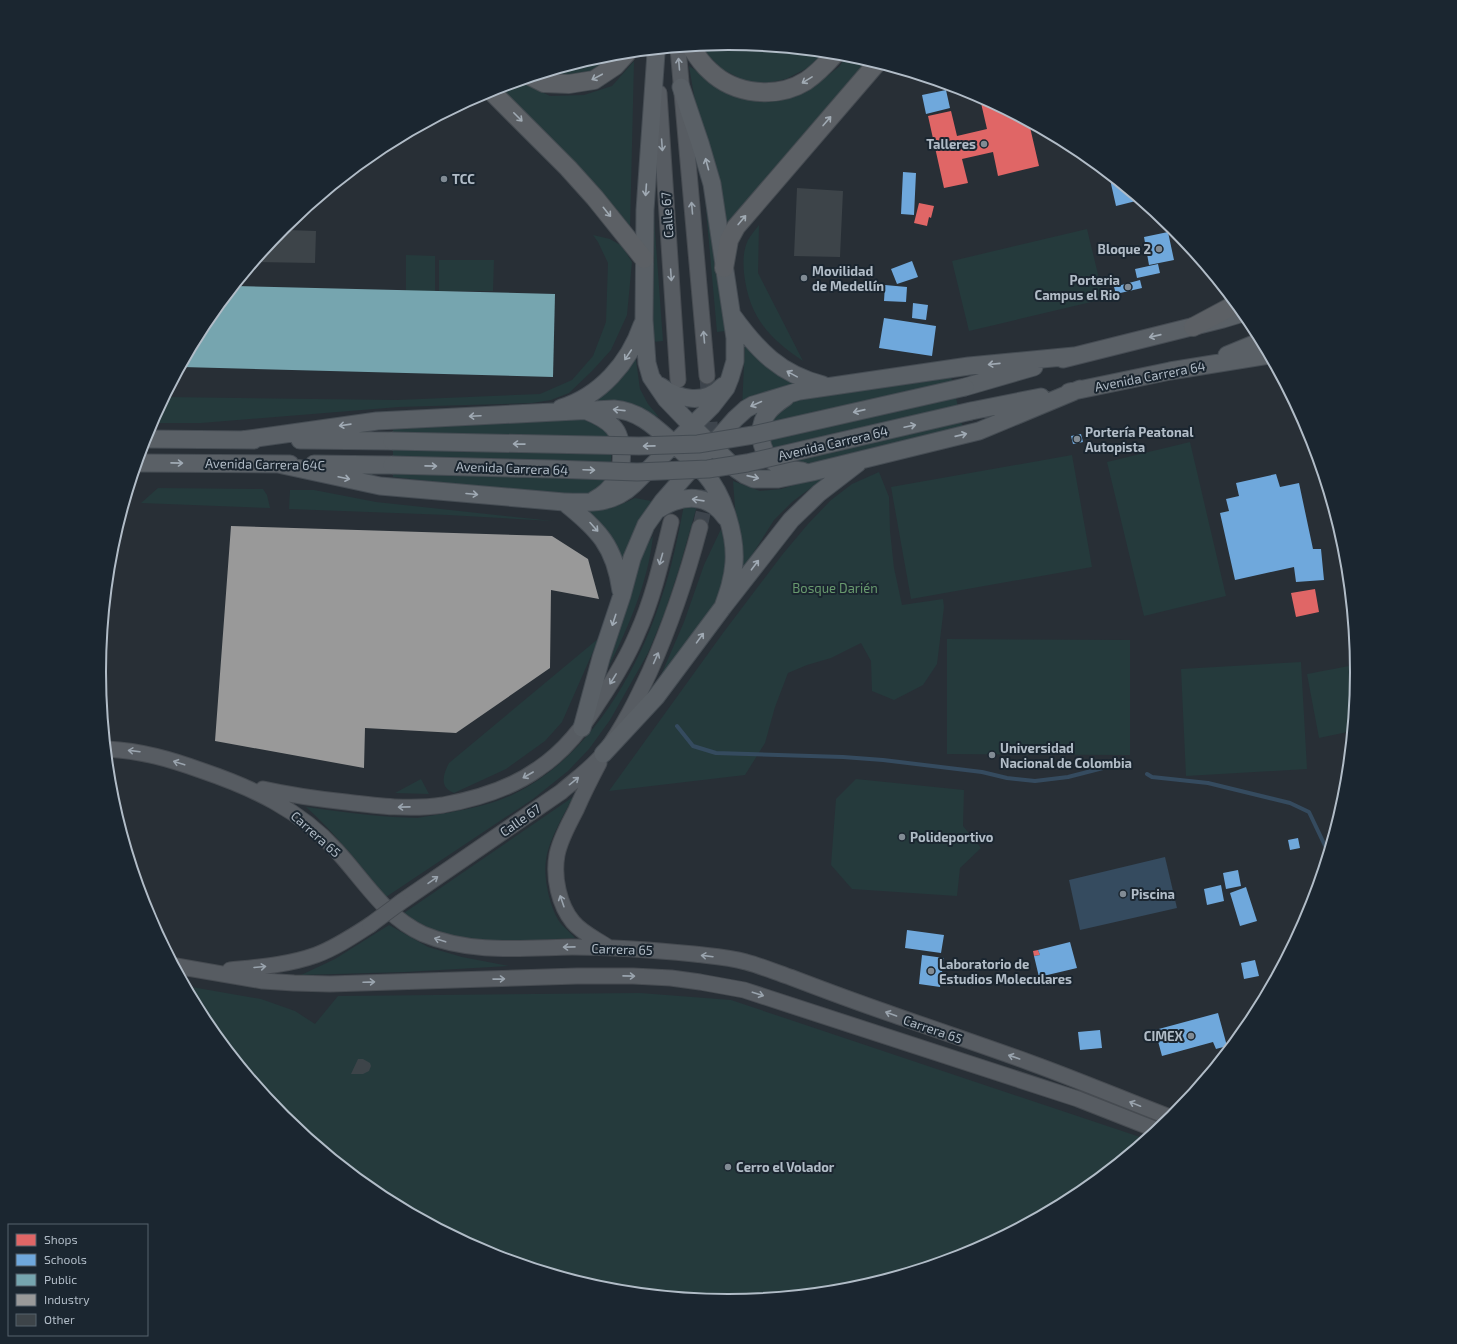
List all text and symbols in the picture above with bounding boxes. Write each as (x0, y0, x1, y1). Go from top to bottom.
one-way arrow (676, 58, 683, 71)
one-way arrow (591, 74, 603, 82)
one-way arrow (801, 76, 813, 84)
one-way arrow (513, 113, 523, 122)
one-way arrow (822, 116, 832, 126)
place label: Talleres (926, 136, 976, 152)
one-way arrow (659, 138, 666, 151)
marker: Talleres (979, 139, 989, 149)
one-way arrow (702, 158, 710, 171)
place label: TCC (452, 171, 475, 187)
marker: TCC (439, 174, 449, 184)
one-way arrow (643, 183, 650, 196)
street label: Calle 67 (657, 191, 677, 239)
one-way arrow (688, 202, 696, 215)
one-way arrow (602, 207, 611, 218)
one-way arrow (738, 214, 747, 225)
place label: Bloque 2 (1098, 241, 1151, 257)
marker: Bloque 2 (1154, 244, 1164, 254)
place label: Movilidad de Medellín (812, 263, 884, 294)
one-way arrow (668, 268, 675, 281)
place label: Porteria Campus el Rio (1034, 272, 1120, 303)
marker: Movilidad de Medellín (799, 273, 809, 283)
marker: Porteria Campus el Rio (1123, 282, 1133, 292)
one-way arrow (700, 331, 707, 344)
one-way arrow (1149, 332, 1162, 340)
one-way arrow (624, 349, 632, 360)
street label: Avenida Carrera 64 (1093, 357, 1207, 395)
one-way arrow (988, 360, 1001, 367)
one-way arrow (787, 369, 799, 377)
one-way arrow (750, 401, 762, 408)
one-way arrow (613, 406, 626, 414)
one-way arrow (853, 408, 866, 416)
one-way arrow (469, 413, 482, 420)
one-way arrow (339, 421, 352, 429)
one-way arrow (904, 421, 917, 429)
street label: Avenida Carrera 64 (776, 423, 890, 463)
place label: Portería Peatonal Autopista (1085, 424, 1194, 455)
one-way arrow (955, 431, 968, 439)
marker: Portería Peatonal Autopista (1072, 434, 1082, 444)
one-way arrow (513, 440, 526, 448)
one-way arrow (643, 442, 656, 450)
street label: Avenida Carrera 64C (205, 455, 325, 473)
street label: Avenida Carrera 64 (456, 458, 568, 478)
one-way arrow (170, 459, 183, 467)
one-way arrow (424, 462, 437, 470)
one-way arrow (582, 467, 595, 474)
one-way arrow (337, 474, 350, 482)
one-way arrow (746, 474, 759, 481)
one-way arrow (465, 490, 478, 497)
one-way arrow (692, 496, 705, 503)
one-way arrow (589, 522, 598, 533)
one-way arrow (657, 553, 664, 566)
one-way arrow (751, 560, 759, 571)
park label: Bosque Darién (792, 580, 878, 596)
one-way arrow (610, 614, 617, 627)
one-way arrow (696, 633, 704, 644)
one-way arrow (652, 653, 660, 665)
one-way arrow (609, 674, 618, 685)
place label: Universidad Nacional de Colombia (1000, 740, 1132, 771)
one-way arrow (128, 747, 141, 755)
marker: Universidad Nacional de Colombia (987, 750, 997, 760)
one-way arrow (173, 758, 185, 766)
one-way arrow (522, 772, 534, 780)
one-way arrow (568, 776, 579, 785)
street label: Calle 67 (496, 800, 544, 840)
one-way arrow (397, 803, 410, 811)
street label: Carrera 65 (288, 807, 344, 861)
place label: Polideportivo (910, 829, 994, 845)
marker: Polideportivo (897, 832, 907, 842)
one-way arrow (428, 876, 439, 884)
place label: Piscina (1131, 886, 1175, 902)
marker: Piscina (1118, 889, 1128, 899)
one-way arrow (557, 895, 565, 907)
one-way arrow (433, 936, 446, 943)
street label: Carrera 65 (591, 940, 653, 958)
one-way arrow (563, 943, 576, 951)
one-way arrow (701, 952, 714, 959)
place label: Laboratorio de Estudios Moleculares (939, 956, 1072, 987)
one-way arrow (253, 963, 266, 971)
marker: Laboratorio de Estudios Moleculares (926, 966, 936, 976)
one-way arrow (622, 972, 635, 980)
one-way arrow (492, 975, 505, 983)
one-way arrow (362, 979, 375, 986)
one-way arrow (751, 991, 764, 998)
one-way arrow (886, 1010, 898, 1018)
street label: Carrera 65 (901, 1011, 965, 1047)
place label: CIMEX (1144, 1028, 1184, 1044)
marker: CIMEX (1186, 1031, 1196, 1041)
one-way arrow (1008, 1053, 1021, 1060)
one-way arrow (1130, 1099, 1142, 1107)
place label: Cerro el Volador (736, 1159, 835, 1175)
marker: Cerro el Volador (723, 1162, 733, 1172)
legend (8, 1224, 148, 1336)
text: Shops (44, 1232, 78, 1246)
text: Schools (44, 1252, 87, 1266)
text: Public (44, 1272, 77, 1286)
text: Industry (44, 1292, 90, 1306)
text: Other (44, 1312, 75, 1326)

